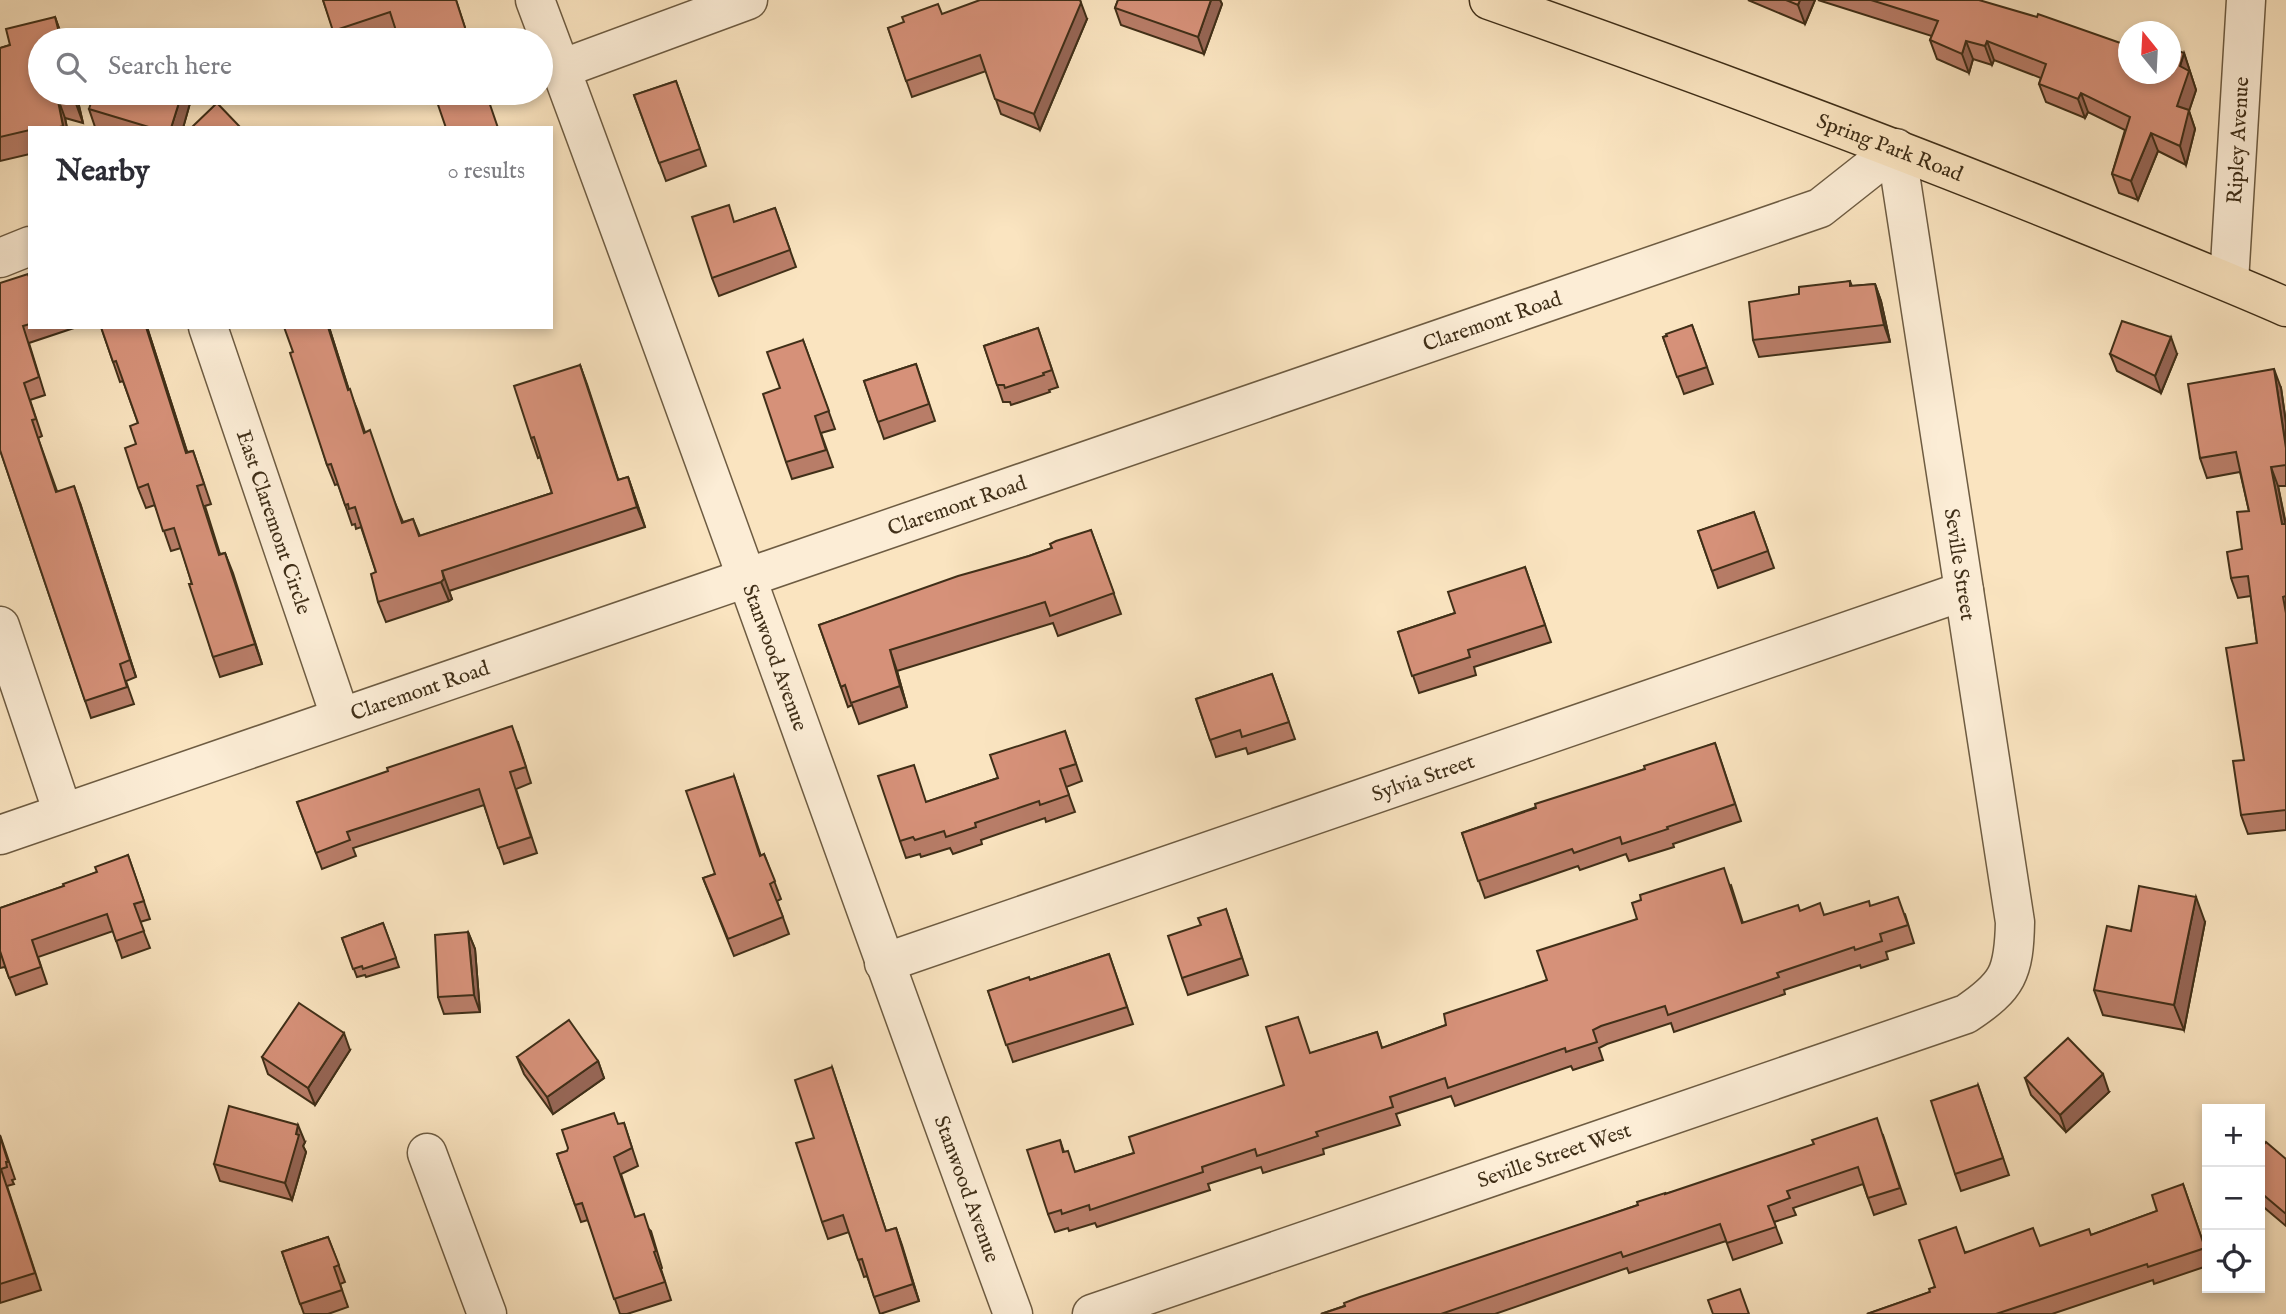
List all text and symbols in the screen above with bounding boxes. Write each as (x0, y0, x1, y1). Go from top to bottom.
north arrow (2118, 21, 2181, 84)
search box (28, 28, 553, 105)
icon: search (52, 48, 90, 86)
text: Search here (108, 50, 232, 83)
street label: Ripley Avenue (2222, 76, 2256, 205)
street label: Spring Park Road (1812, 108, 1967, 189)
text: Nearby (56, 153, 149, 191)
text: 0 results (447, 157, 525, 186)
street label: Claremont Road (1419, 286, 1566, 359)
street label: East Claremont Circle (229, 427, 317, 619)
street label: Claremont Road (884, 470, 1031, 543)
street label: Seville Street (1937, 507, 1980, 623)
street label: Stanwood Avenue (735, 581, 813, 735)
street label: Claremont Road (347, 655, 494, 728)
street label: Sylvia Street (1368, 749, 1478, 809)
map controls (2202, 1104, 2265, 1293)
button: + (2202, 1104, 2265, 1167)
street label: Stanwood Avenue (927, 1112, 1005, 1267)
street label: Seville Street West (1474, 1117, 1635, 1195)
button: − (2202, 1167, 2265, 1230)
button: locate (2202, 1230, 2265, 1293)

